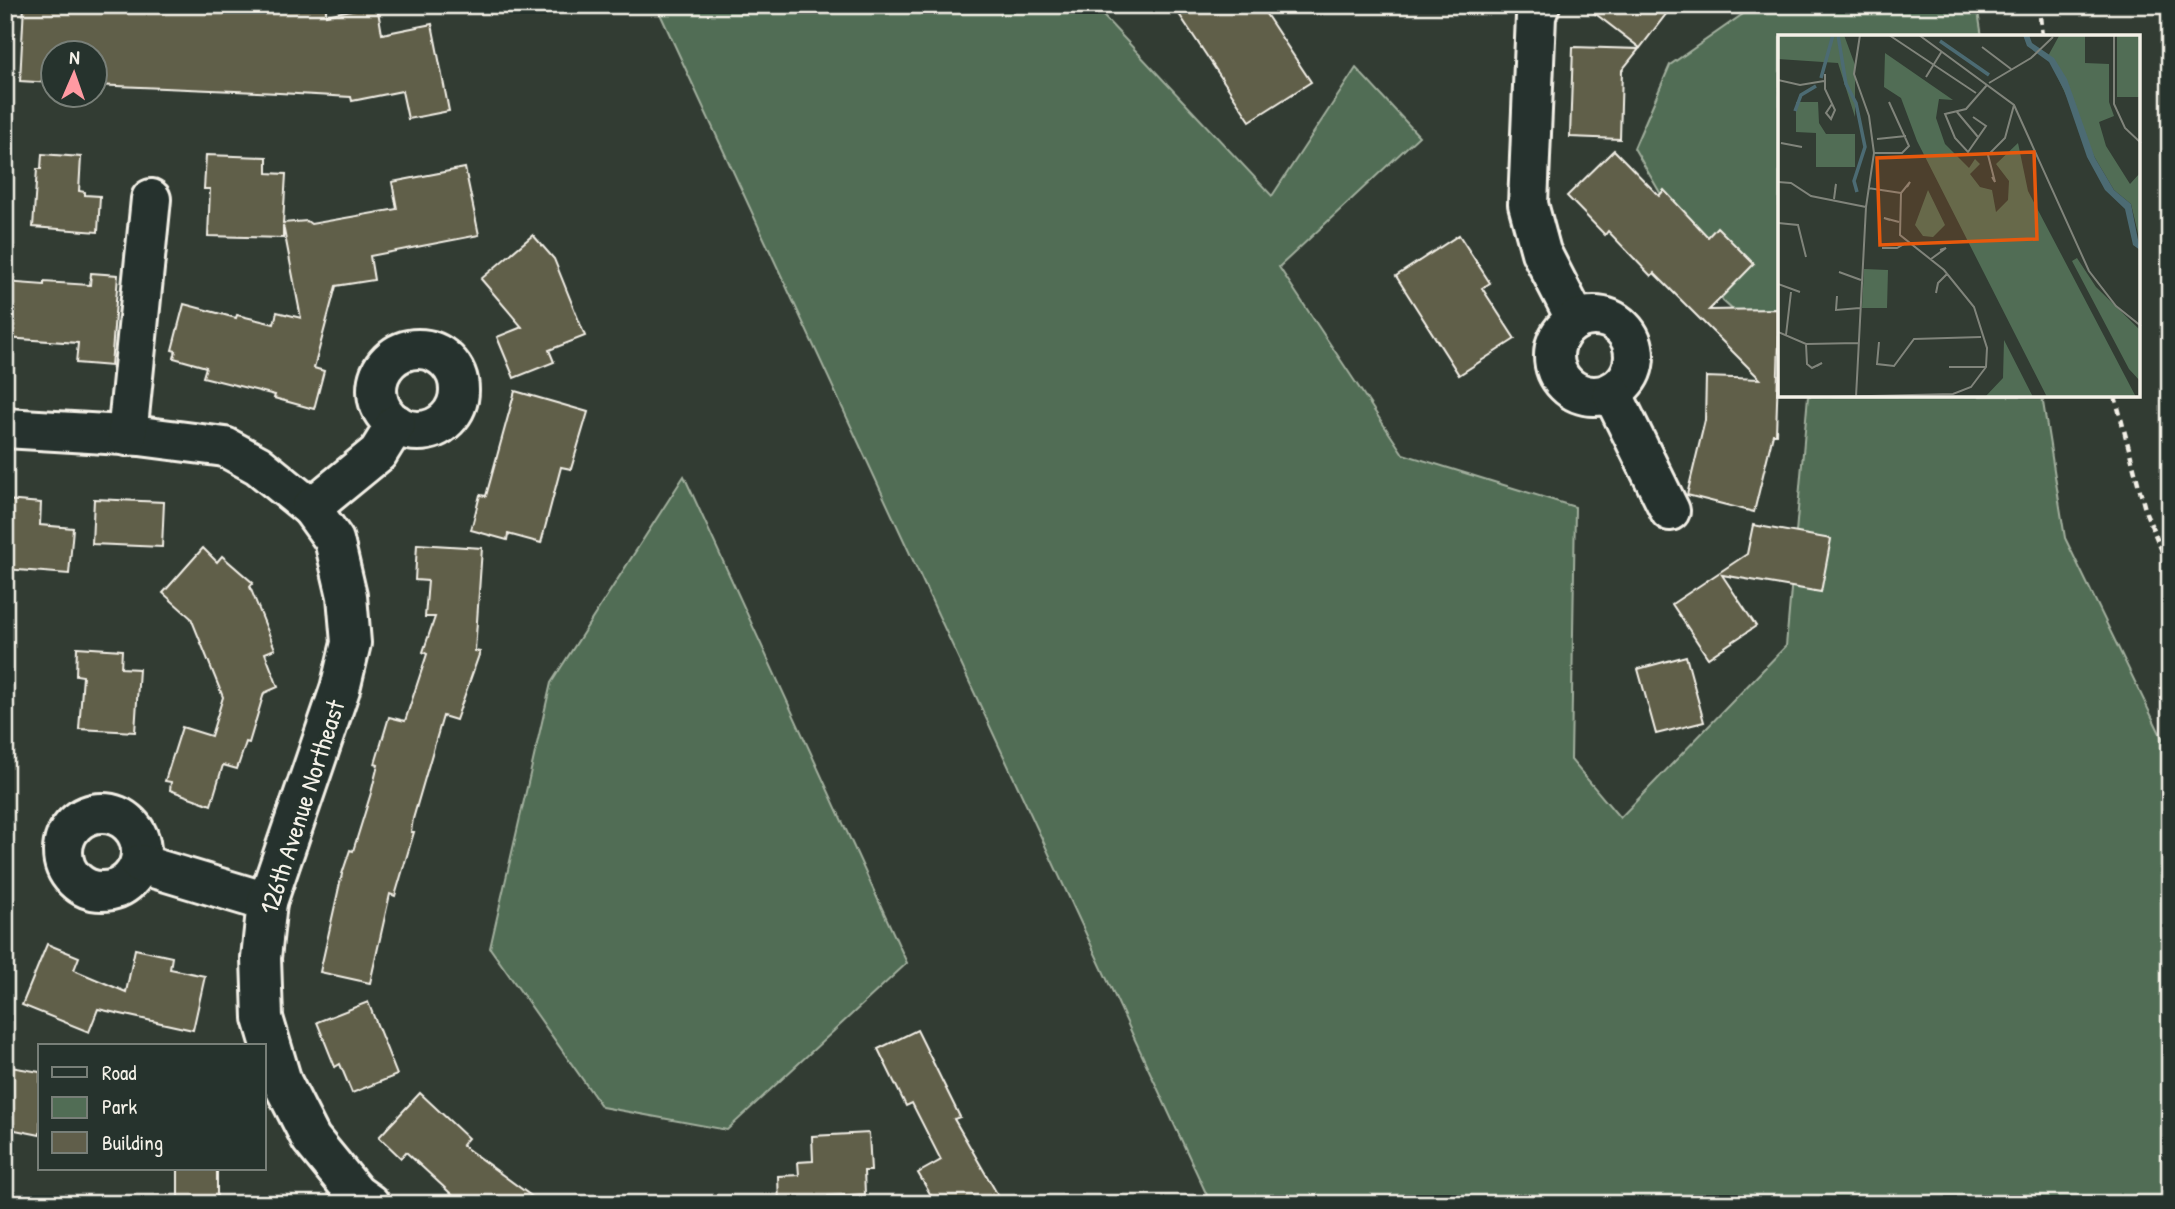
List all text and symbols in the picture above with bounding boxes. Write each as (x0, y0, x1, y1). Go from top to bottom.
inset map (1778, 35, 2140, 397)
north arrow (38, 38, 108, 108)
text: N (69, 44, 80, 70)
street label: 126th Avenue Northeast (250, 694, 353, 918)
legend (38, 1044, 266, 1170)
text: Road (102, 1058, 136, 1087)
text: Park (102, 1092, 137, 1121)
text: Building (102, 1128, 163, 1157)

